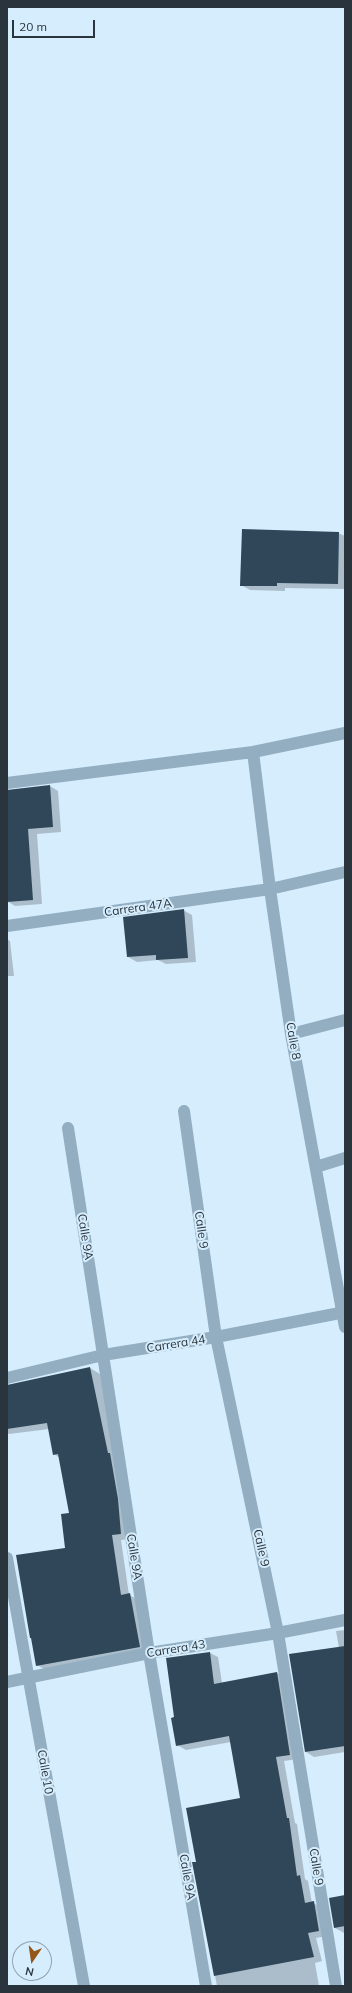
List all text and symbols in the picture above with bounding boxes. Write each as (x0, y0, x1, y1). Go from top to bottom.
scale bar (14, 12, 97, 38)
text: 20 m (19, 19, 47, 34)
street label: Carrera 47A (103, 896, 173, 920)
street label: Calle 8 (283, 1021, 303, 1061)
street label: Calle 9 (191, 1210, 211, 1250)
street label: Calle 9A (74, 1213, 96, 1261)
street label: Carrera 44 (146, 1332, 206, 1356)
street label: Calle 9 (250, 1528, 272, 1568)
street label: Calle 9A (123, 1533, 145, 1581)
street label: Carrera 43 (146, 1637, 206, 1661)
street label: Calle 10 (34, 1749, 56, 1795)
street label: Calle 9 (306, 1847, 326, 1887)
street label: Calle 9A (176, 1853, 198, 1901)
north arrow (12, 1941, 52, 1981)
text: N (24, 1964, 35, 1979)

